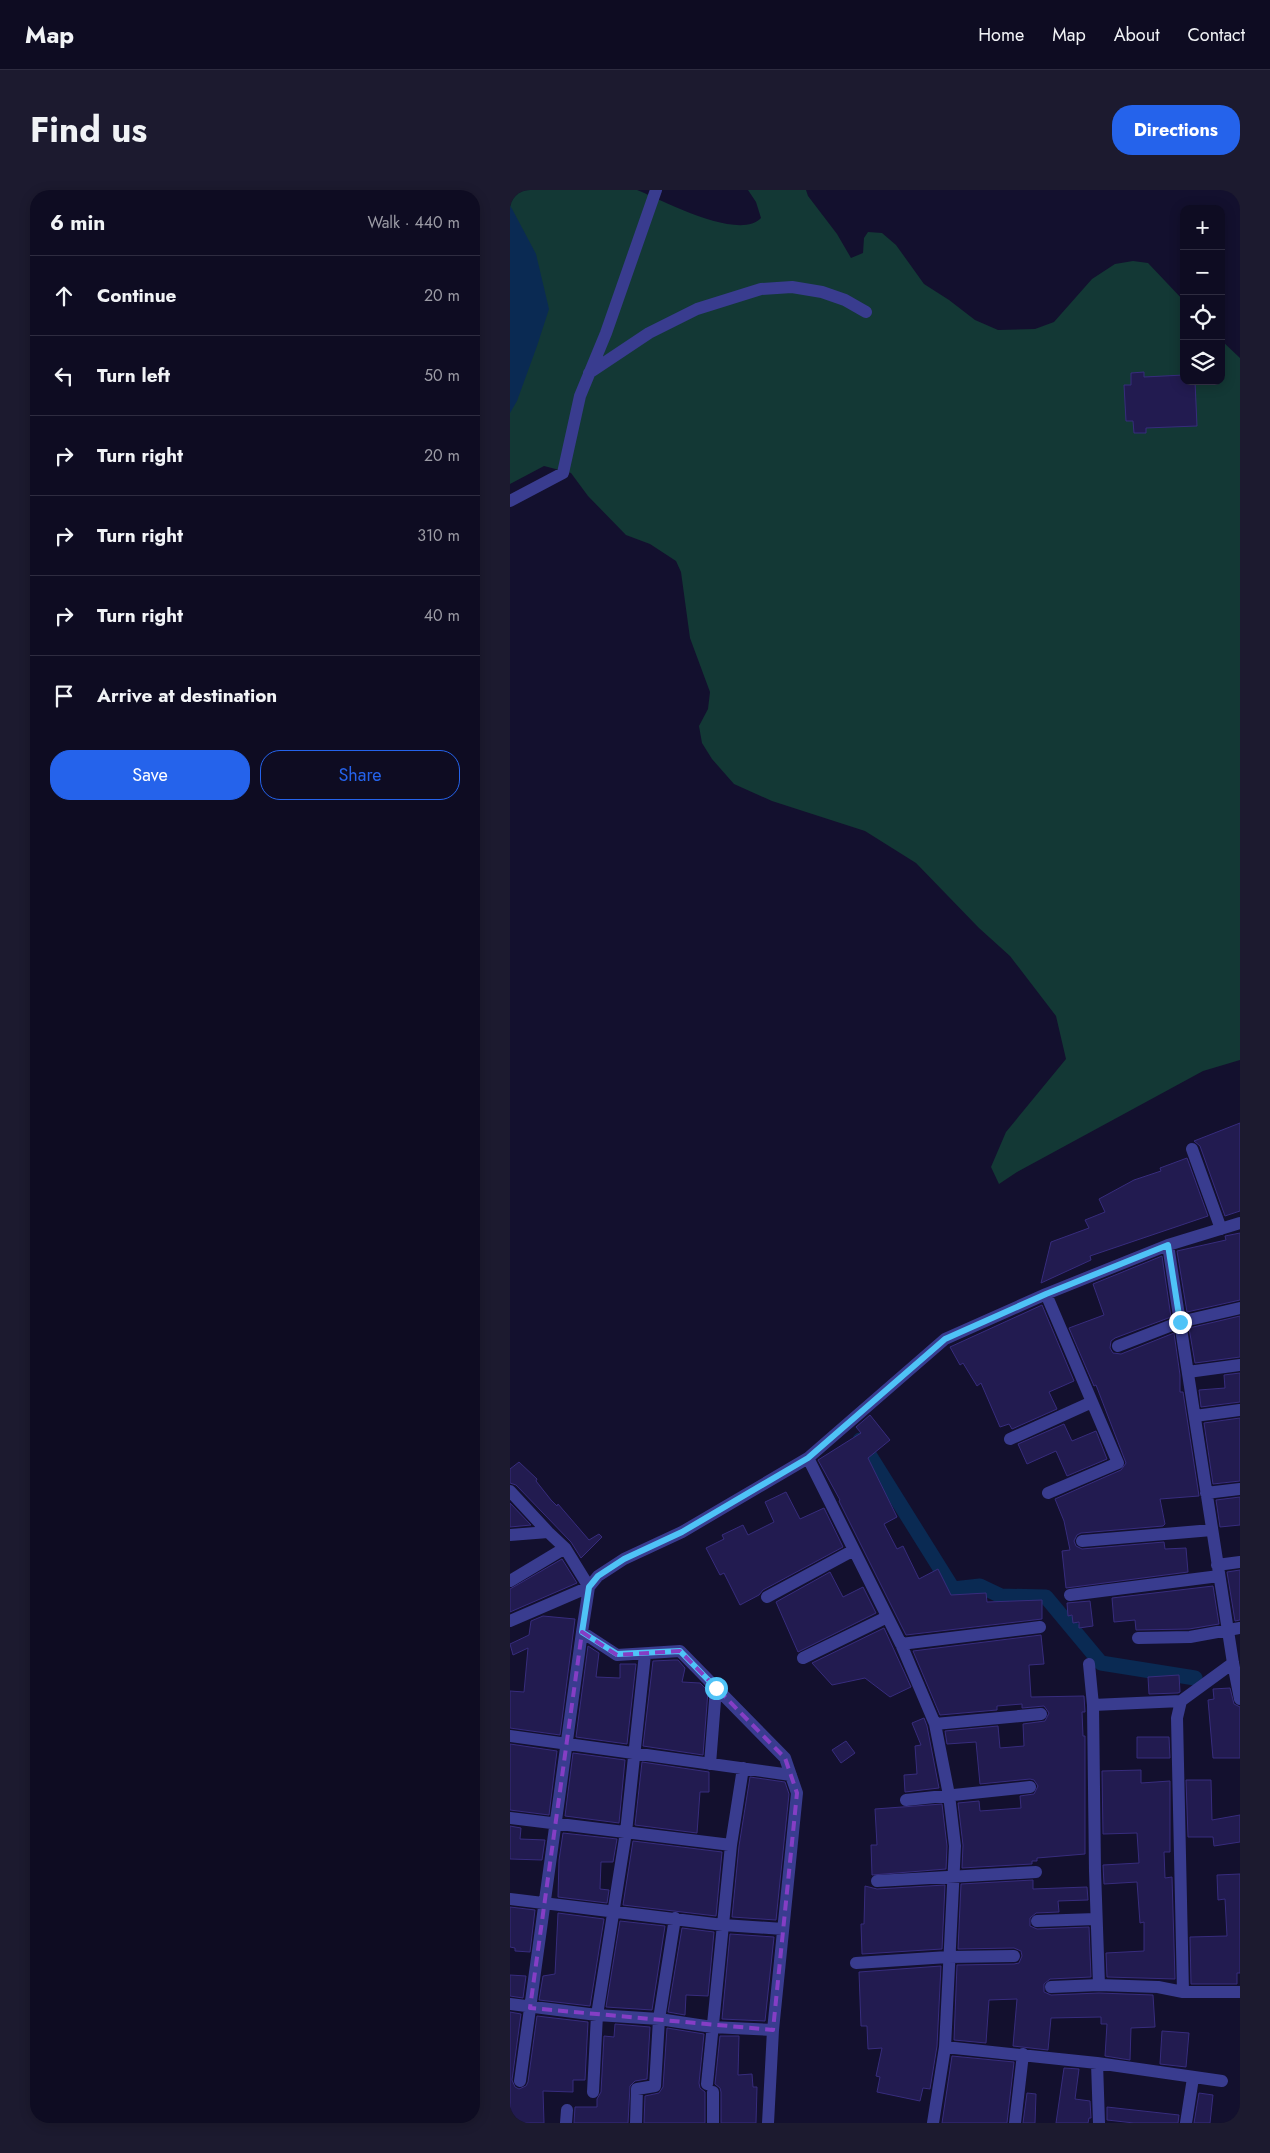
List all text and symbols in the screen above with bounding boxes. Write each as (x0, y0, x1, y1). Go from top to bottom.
text: Map (25, 17, 74, 52)
text: Home (978, 22, 1024, 48)
text: Map (1052, 22, 1086, 48)
text: About (1114, 22, 1159, 48)
text: Contact (1187, 22, 1245, 48)
text: Find us (30, 105, 147, 155)
button: Directions (1112, 105, 1240, 155)
map controls (1180, 205, 1225, 385)
button: + (1180, 205, 1225, 250)
text: 6 min (50, 208, 105, 238)
text: Walk · 440 m (367, 211, 460, 234)
button: − (1180, 250, 1225, 295)
icon: ahead (50, 282, 78, 310)
text: Continue (97, 282, 176, 309)
text: 20 m (424, 284, 460, 307)
button: locate (1180, 295, 1225, 340)
button: layers (1180, 340, 1225, 385)
icon: left (50, 362, 78, 390)
text: Turn left (97, 362, 170, 389)
text: 50 m (424, 364, 460, 387)
icon: right (50, 442, 78, 470)
text: Turn right (97, 442, 183, 469)
text: 20 m (424, 444, 460, 467)
icon: right (50, 522, 78, 550)
text: Turn right (97, 522, 183, 549)
text: 310 m (417, 524, 460, 547)
icon: right (50, 602, 78, 630)
text: Turn right (97, 602, 183, 629)
text: 40 m (424, 604, 460, 627)
icon: arrive (50, 682, 78, 710)
text: Arrive at destination (97, 682, 277, 709)
button: Save (50, 750, 250, 800)
button: Share (260, 750, 460, 800)
route end (1169, 1311, 1192, 1334)
route start (705, 1677, 728, 1700)

